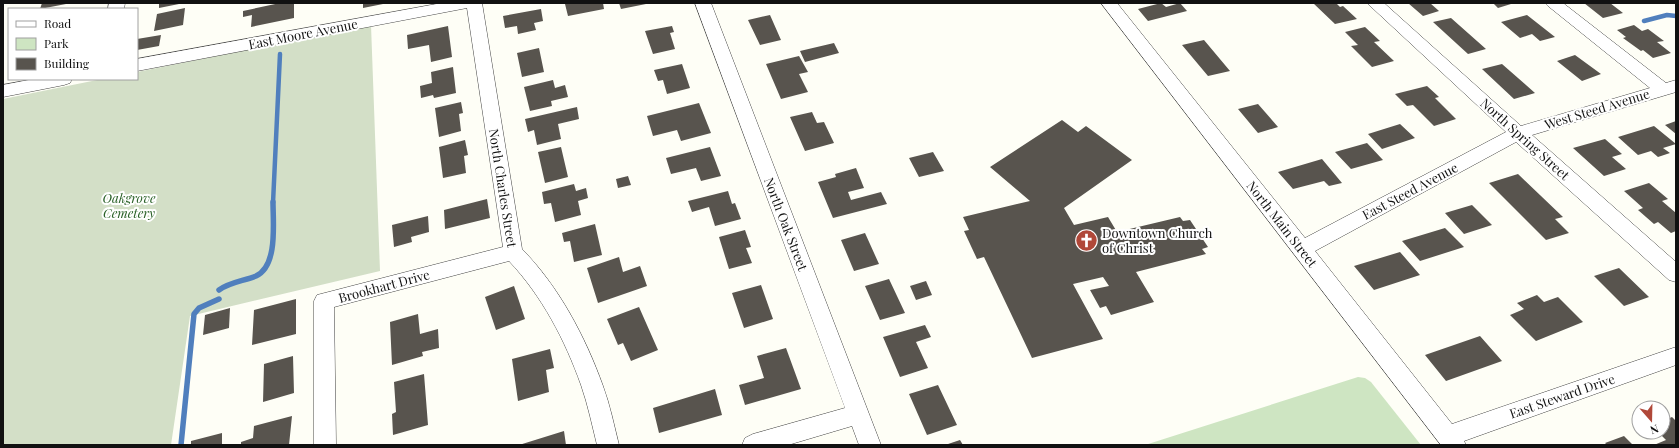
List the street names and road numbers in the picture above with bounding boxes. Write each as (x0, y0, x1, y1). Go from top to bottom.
street label: East Moore Avenue (247, 15, 359, 52)
street label: West Steed Avenue (1541, 84, 1652, 133)
street label: North Spring Street (1477, 94, 1574, 183)
street label: North Charles Street (486, 127, 521, 249)
street label: East Steed Avenue (1359, 158, 1461, 223)
street label: North Oak Street (761, 175, 812, 273)
street label: North Main Street (1243, 177, 1322, 271)
street label: Brookhart Drive (336, 265, 432, 306)
street label: East Steward Drive (1507, 369, 1617, 422)

